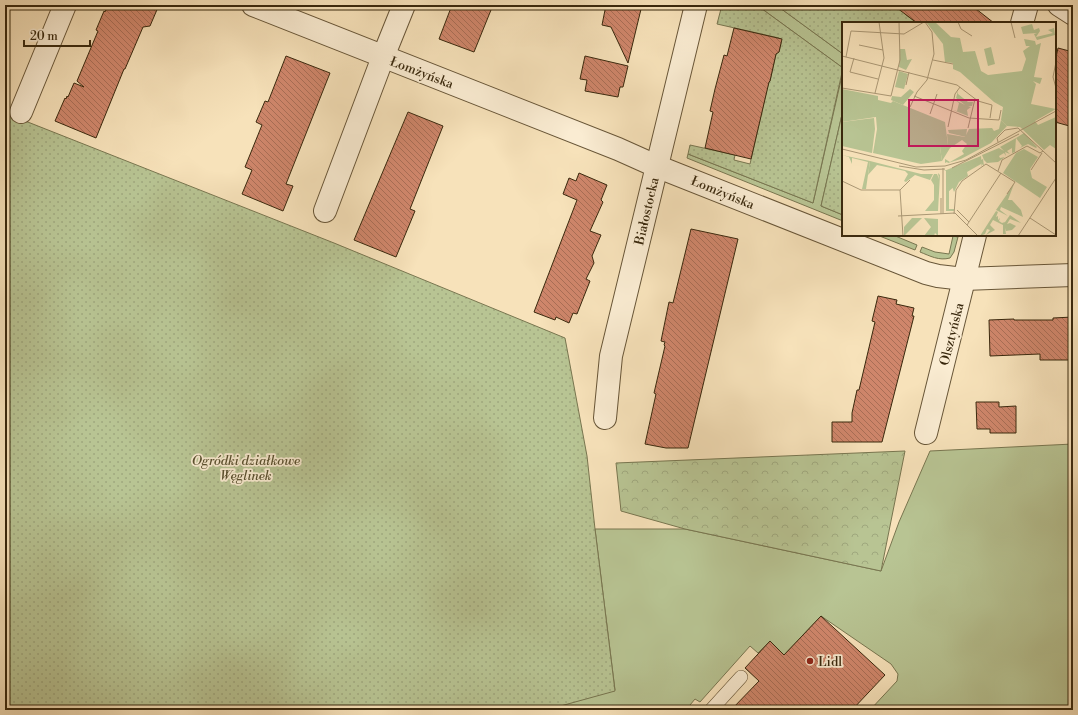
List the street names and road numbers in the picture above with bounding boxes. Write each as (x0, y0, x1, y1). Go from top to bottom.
street label: Łomżyńska (387, 53, 456, 93)
street label: Łomżyńska (689, 173, 757, 213)
street label: Białostocka (631, 175, 663, 248)
street label: Olsztyńska (936, 301, 968, 367)

